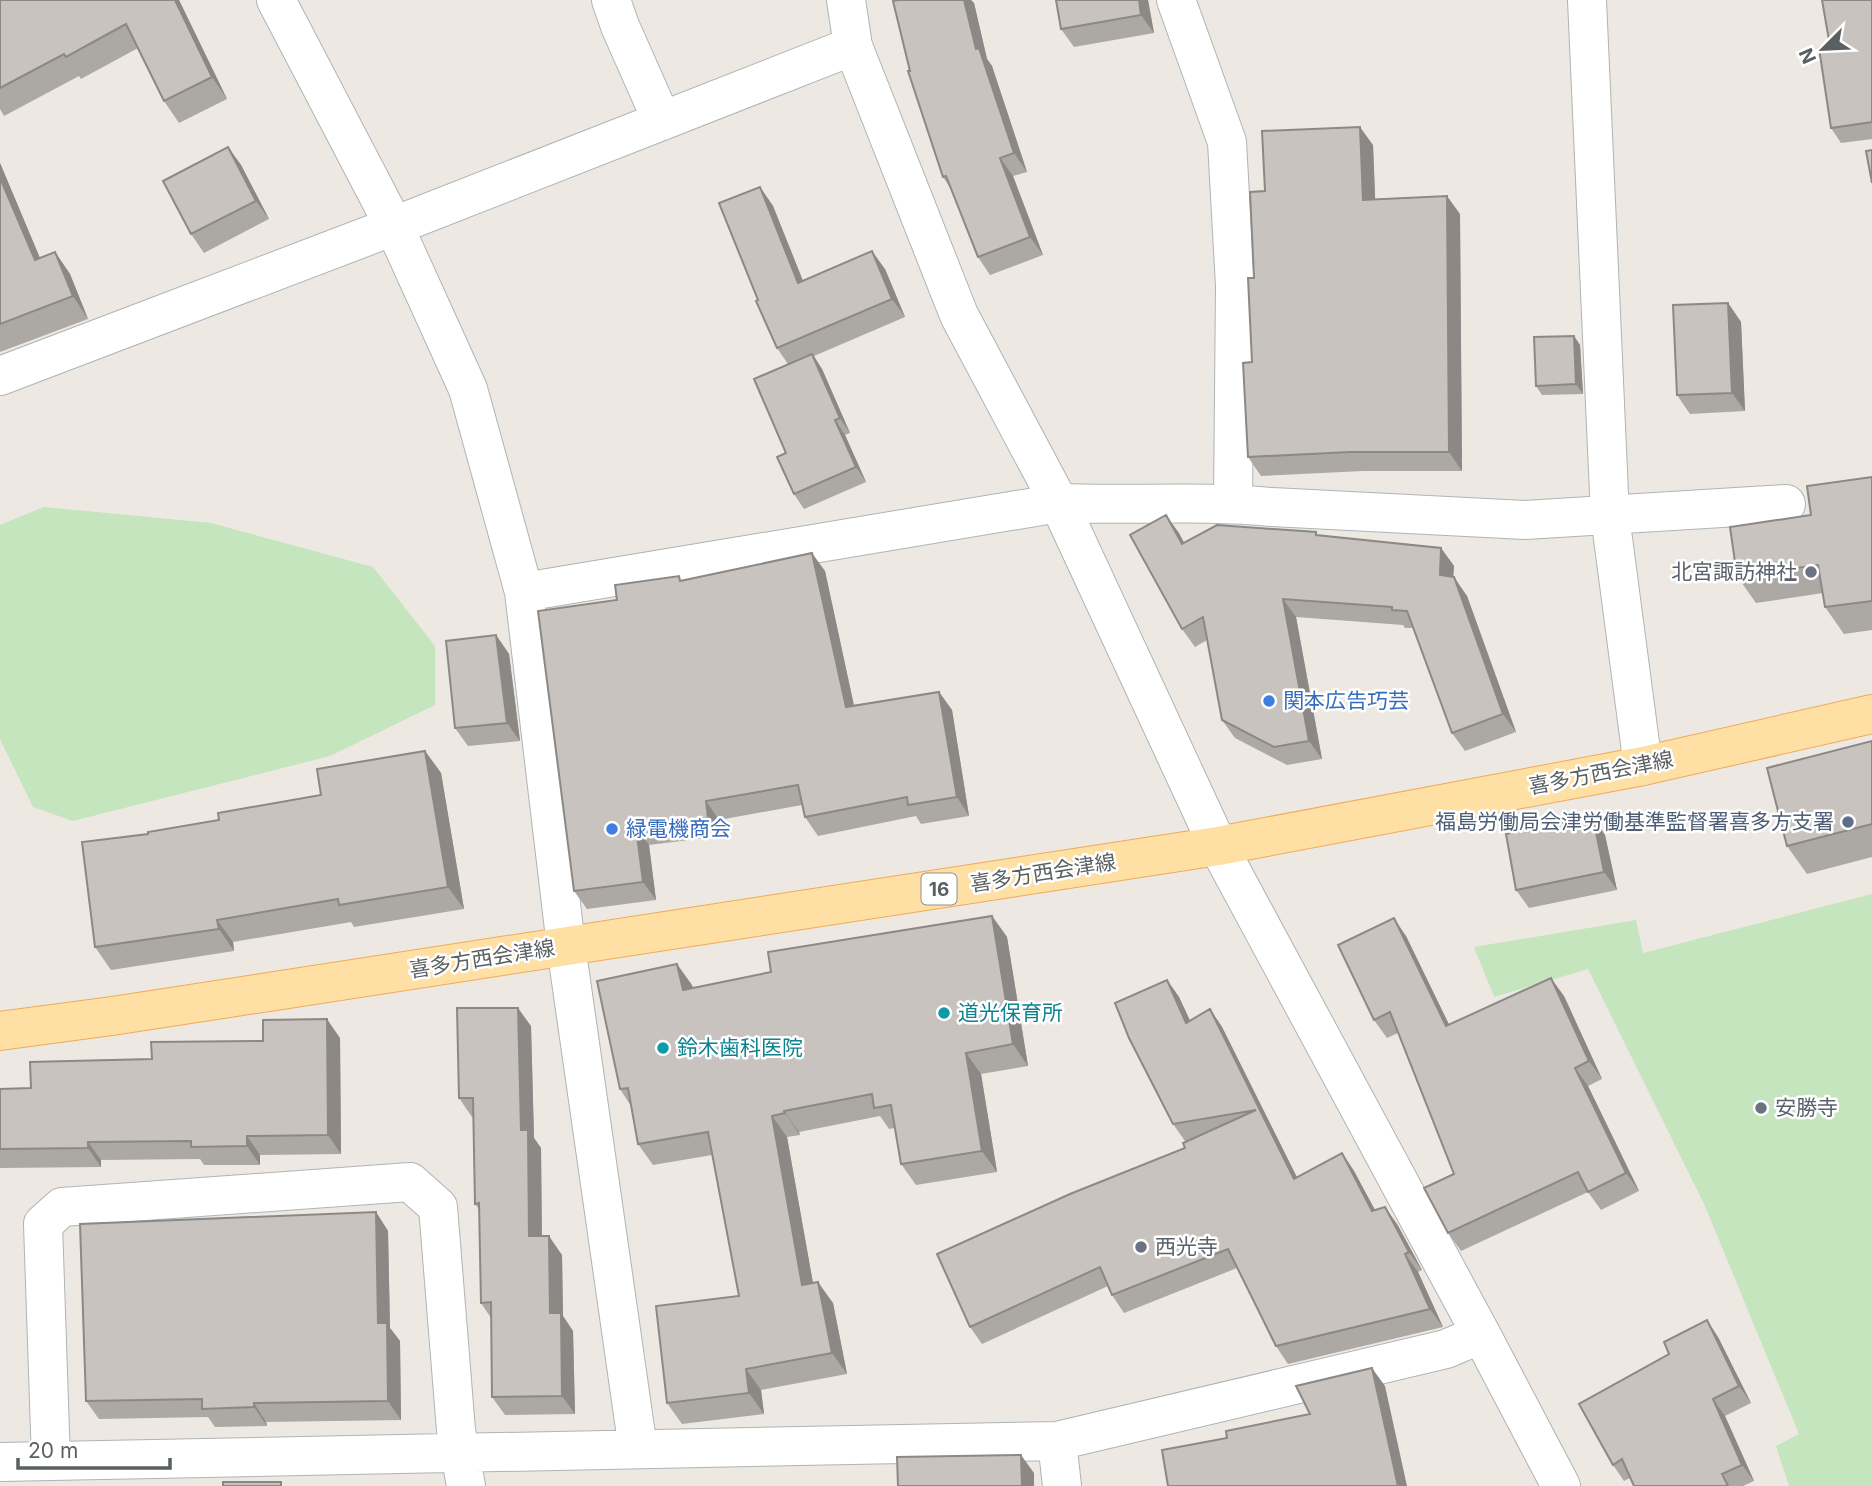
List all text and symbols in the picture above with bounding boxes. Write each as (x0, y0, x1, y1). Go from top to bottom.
north arrow (1788, 14, 1858, 84)
text: N (1794, 44, 1821, 67)
place label: 北宮諏訪神社 (1671, 559, 1797, 584)
marker: 北宮諏訪神社 (1803, 564, 1819, 580)
place label: 関本広告巧芸 (1283, 688, 1409, 713)
marker: 関本広告巧芸 (1261, 693, 1277, 709)
street label: 喜多方西会津線 (1526, 746, 1675, 799)
place label: 福島労働局会津労働基準監督署喜多方支署 (1435, 809, 1834, 834)
marker: 福島労働局会津労働基準監督署喜多方支署 (1840, 814, 1856, 830)
place label: 緑電機商会 (626, 816, 731, 841)
marker: 緑電機商会 (604, 821, 620, 837)
street label: 喜多方西会津線 (968, 849, 1117, 896)
road number: 16 (922, 874, 956, 904)
street label: 喜多方西会津線 (407, 935, 556, 982)
place label: 道光保育所 (958, 1000, 1063, 1025)
marker: 道光保育所 (936, 1005, 952, 1021)
place label: 鈴木歯科医院 (677, 1035, 803, 1060)
marker: 鈴木歯科医院 (655, 1040, 671, 1056)
place label: 安勝寺 (1775, 1095, 1838, 1120)
marker: 安勝寺 (1753, 1100, 1769, 1116)
place label: 西光寺 (1155, 1234, 1218, 1259)
marker: 西光寺 (1133, 1239, 1149, 1255)
scale bar (18, 1426, 170, 1470)
text: 20 m (28, 1438, 78, 1463)

